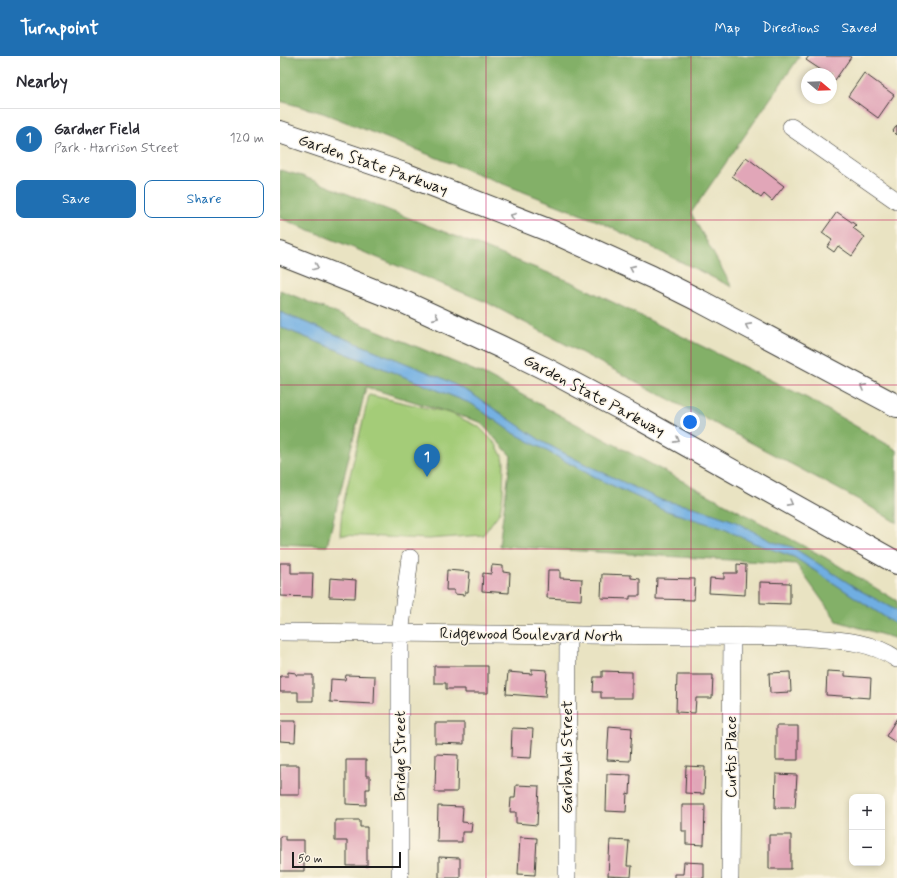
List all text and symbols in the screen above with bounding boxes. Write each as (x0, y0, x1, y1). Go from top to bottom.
text: Turnpoint (20, 16, 99, 41)
text: Map (714, 19, 740, 37)
text: Directions (762, 19, 820, 37)
text: Saved (842, 19, 877, 37)
north arrow (801, 68, 837, 104)
text: Nearby (16, 71, 68, 93)
text: Gardner Field (54, 120, 140, 140)
text: 1 (26, 130, 32, 147)
text: 120 m (230, 130, 264, 147)
street label: Garden State Parkway (295, 130, 451, 200)
text: Park · Harrison Street (54, 140, 179, 157)
button: Save (16, 180, 136, 218)
button: Share (144, 180, 264, 218)
one-way arrow (509, 213, 517, 221)
one-way arrow (313, 262, 320, 270)
one-way arrow (628, 265, 636, 273)
one-way arrow (432, 312, 440, 320)
one-way arrow (745, 323, 752, 331)
street label: Garden State Parkway (520, 350, 668, 442)
one-way arrow (860, 385, 867, 392)
your location (680, 412, 700, 432)
one-way arrow (673, 435, 680, 442)
pin: 1 (414, 444, 440, 477)
one-way arrow (786, 498, 794, 505)
street label: Ridgewood Boulevard North (439, 623, 623, 648)
street label: Garibaldi Street (557, 700, 578, 814)
street label: Bridge Street (390, 711, 411, 801)
street label: Curtis Place (721, 716, 742, 798)
map controls (849, 794, 885, 866)
button: + (849, 794, 885, 830)
button: − (849, 830, 885, 866)
scale bar (292, 850, 401, 869)
text: 50 m (298, 852, 323, 866)

